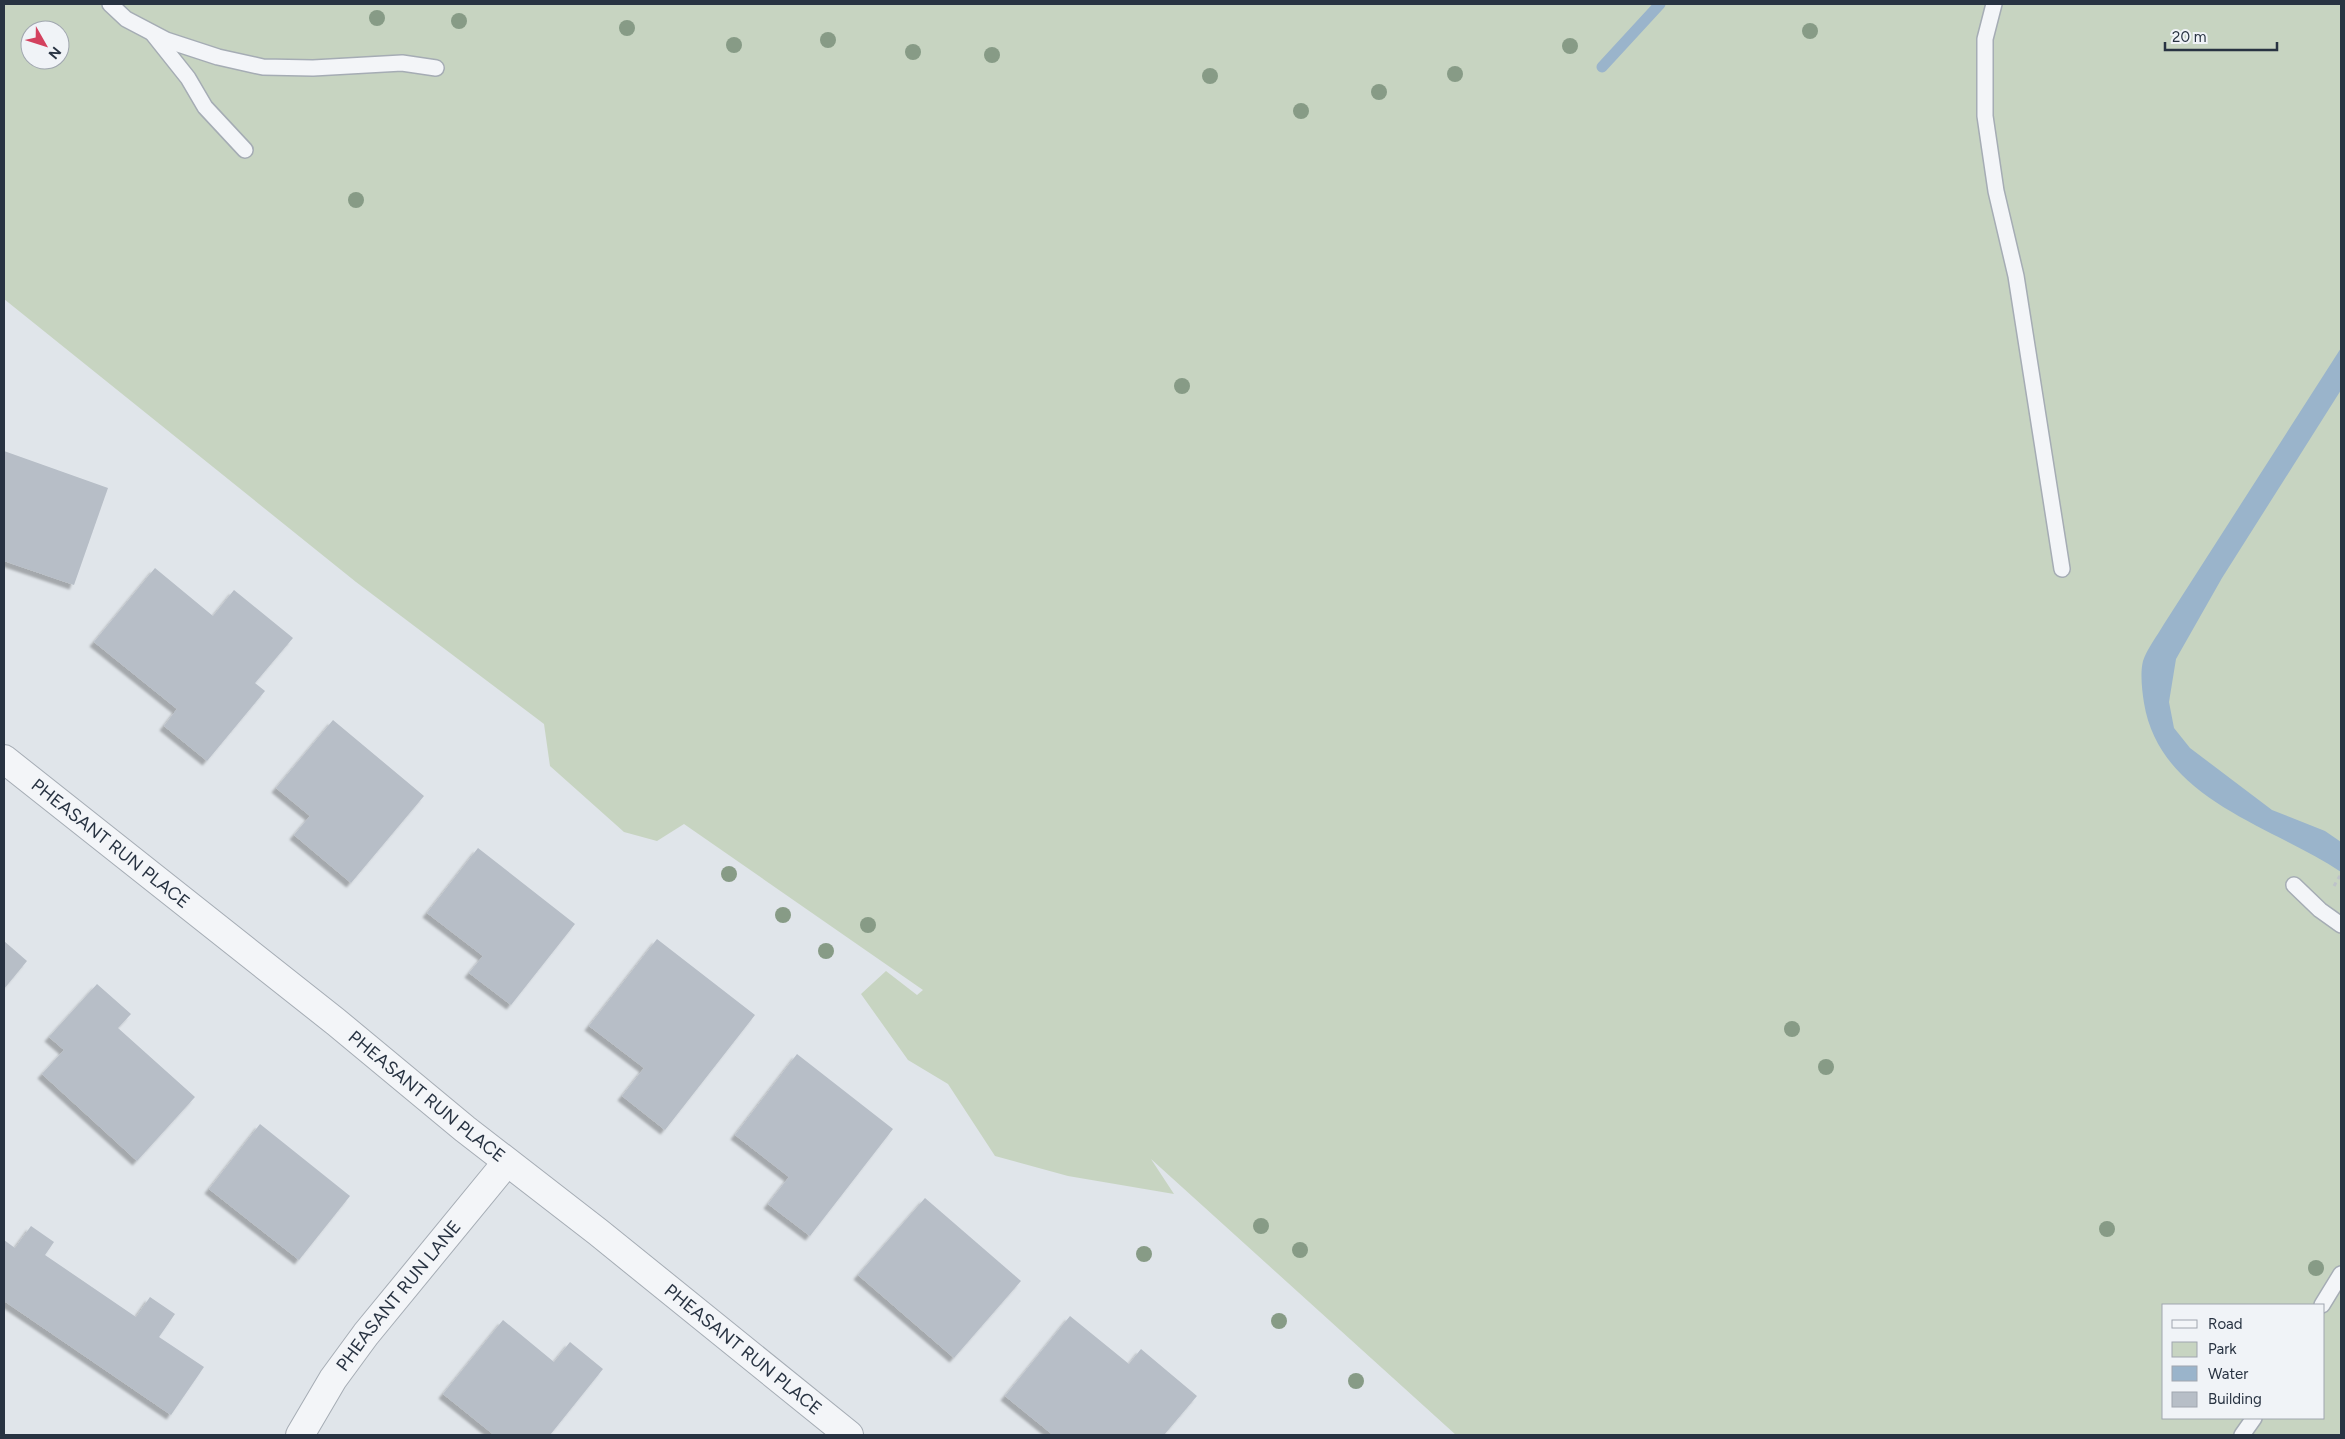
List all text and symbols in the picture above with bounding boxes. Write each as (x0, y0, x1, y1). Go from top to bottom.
north arrow (20, 20, 70, 70)
scale bar (2165, 20, 2278, 52)
text: 20 m (2172, 28, 2206, 46)
text: N (45, 43, 65, 62)
street label: PHEASANT RUN PLACE (27, 774, 194, 913)
street label: PHEASANT RUN PLACE (344, 1026, 510, 1167)
street label: PHEASANT RUN LANE (332, 1216, 466, 1375)
street label: PHEASANT RUN PLACE (660, 1279, 826, 1420)
legend (2162, 1304, 2325, 1419)
text: Road (2208, 1315, 2243, 1333)
text: Park (2208, 1340, 2237, 1358)
text: Water (2208, 1365, 2248, 1383)
text: Building (2208, 1390, 2262, 1408)

